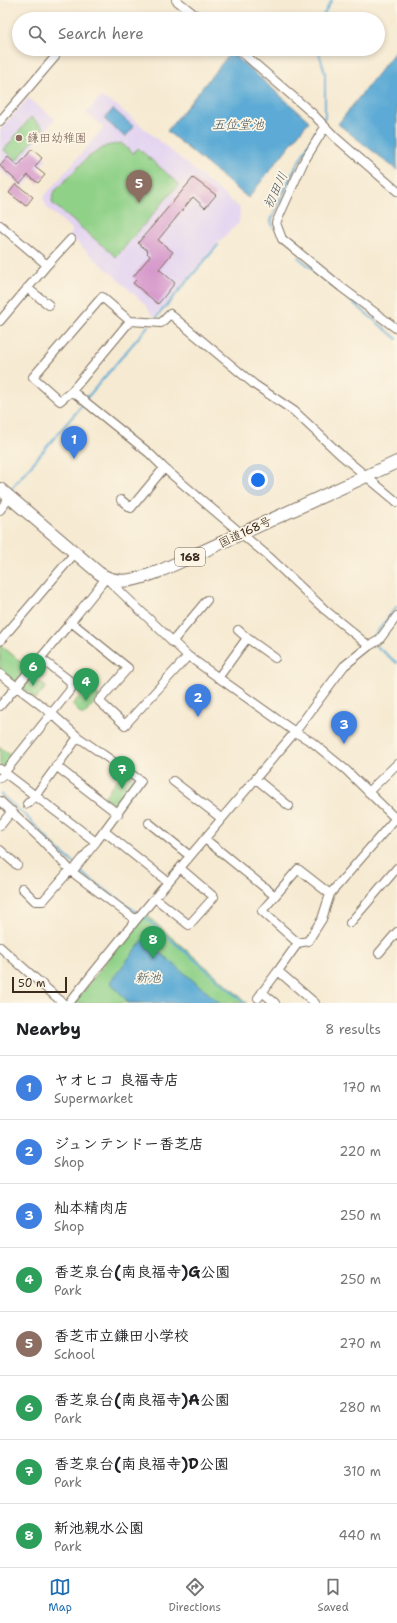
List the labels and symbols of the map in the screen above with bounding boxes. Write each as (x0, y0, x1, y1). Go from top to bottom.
water label: 五位堂池 (212, 116, 265, 133)
place label: 鎌田幼稚園 (27, 130, 87, 146)
marker: 鎌田幼稚園 (14, 133, 24, 143)
water label: 初田川 (260, 169, 291, 211)
pin: 5 (126, 170, 152, 203)
pin: 1 (61, 426, 87, 459)
your location (248, 470, 268, 490)
street label: 国道168号 (216, 513, 274, 551)
road number: 168 (175, 548, 205, 566)
pin: 6 (20, 653, 46, 686)
pin: 4 (73, 668, 99, 701)
pin: 2 (185, 684, 211, 717)
pin: 3 (331, 711, 357, 744)
pin: 7 (109, 756, 135, 789)
pin: 8 (140, 926, 166, 959)
water label: 新池 (135, 969, 162, 986)
scale bar (12, 975, 67, 994)

